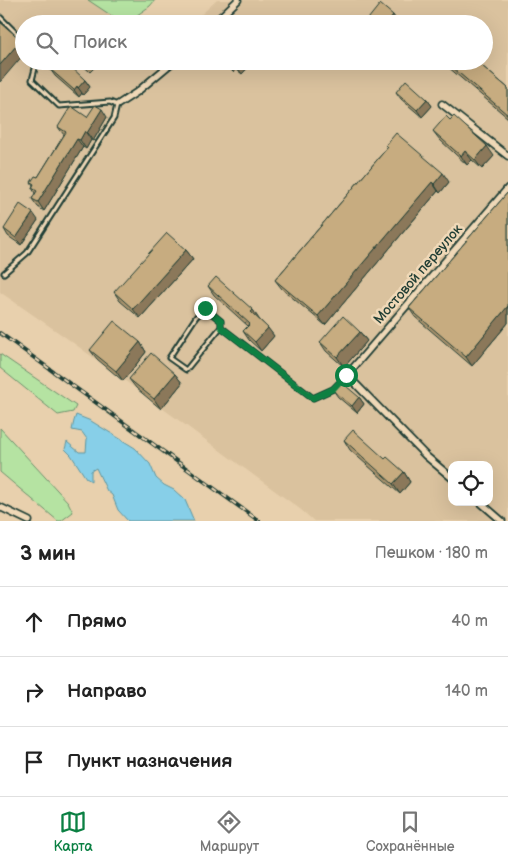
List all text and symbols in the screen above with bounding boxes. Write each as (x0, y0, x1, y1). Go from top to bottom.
search box (15, 15, 493, 70)
icon: search (33, 29, 61, 57)
text: Поиск (73, 31, 127, 54)
street label: Мостовой переулок (370, 220, 466, 327)
route end (194, 297, 217, 320)
route start (335, 364, 358, 387)
map controls (448, 461, 493, 506)
button: locate (448, 461, 493, 506)
text: 3 мин (20, 541, 76, 566)
text: Пешком · 180 m (375, 544, 488, 563)
icon: ahead (20, 608, 48, 636)
text: Прямо (67, 610, 127, 633)
text: 40 m (451, 612, 488, 631)
icon: right (20, 678, 48, 706)
text: Направо (67, 680, 147, 703)
text: 140 m (445, 682, 488, 701)
icon: arrive (20, 748, 48, 776)
text: Пункт назначения (67, 750, 232, 773)
tab: Карта (53, 808, 93, 855)
tab: Маршрут (200, 808, 259, 855)
tab: Сохранённые (366, 808, 455, 855)

